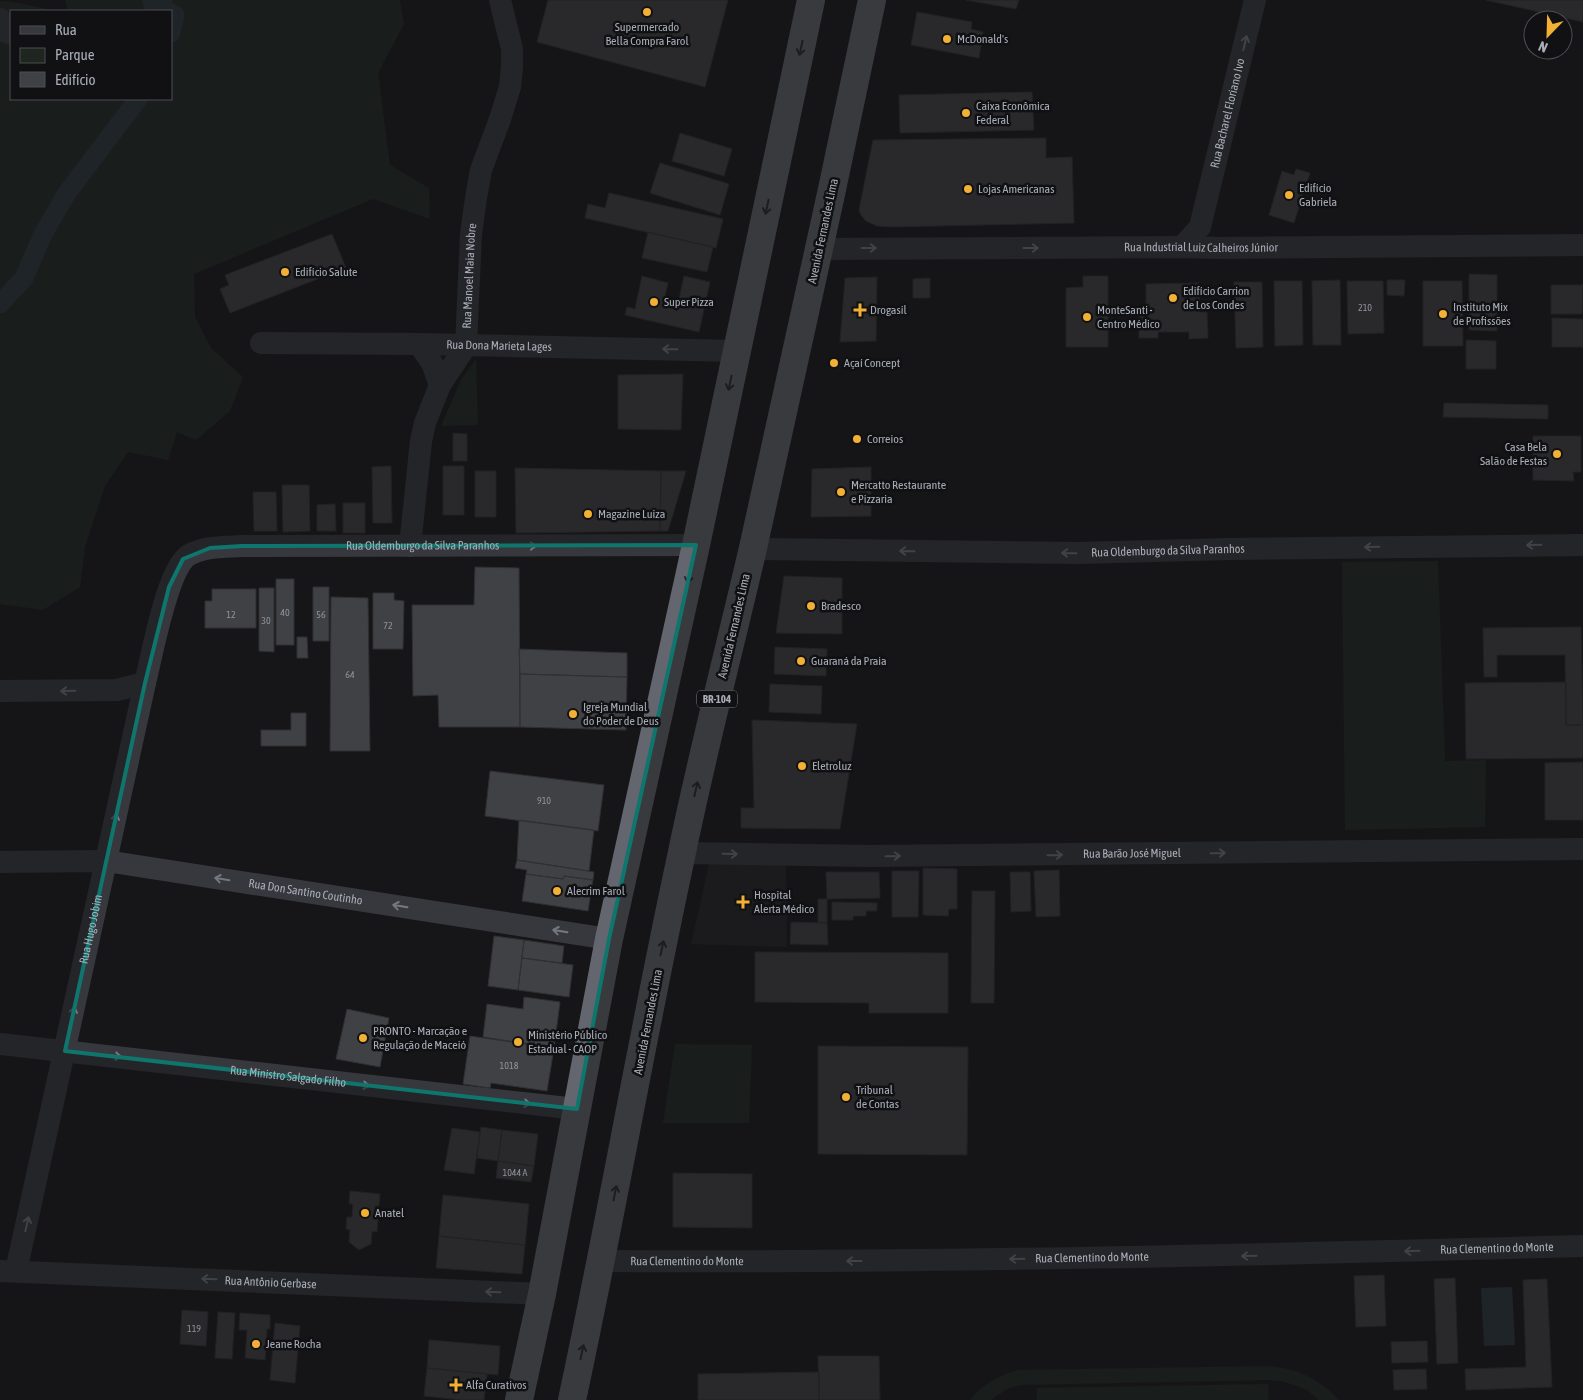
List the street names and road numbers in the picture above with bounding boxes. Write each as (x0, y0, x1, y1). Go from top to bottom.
street label: Rua Bacharel Floriano Ivo (1208, 57, 1248, 169)
street label: Avenida Fernandes Lima (805, 177, 841, 285)
street label: Rua Manoel Maia Nobre (460, 222, 479, 329)
street label: Rua Industrial Luiz Calheiros Júnior (1124, 240, 1278, 255)
street label: Rua Dona Marieta Lages (446, 338, 552, 354)
street label: Rua Oldemburgo da Silva Paranhos (346, 538, 499, 553)
street label: Rua Oldemburgo da Silva Paranhos (1091, 542, 1245, 560)
street label: Avenida Fernandes Lima (715, 572, 753, 680)
road number: BR-104 (697, 691, 737, 708)
street label: Rua Barão José Miguel (1083, 846, 1182, 861)
street label: Rua Don Santino Coutinho (248, 876, 364, 908)
street label: Rua Hugo Jobim (77, 893, 105, 965)
street label: Avenida Fernandes Lima (631, 968, 665, 1076)
street label: Rua Ministro Salgado Filho (230, 1063, 347, 1090)
street label: Rua Clementino do Monte (1440, 1240, 1554, 1257)
street label: Rua Clementino do Monte (1035, 1250, 1149, 1266)
street label: Rua Clementino do Monte (630, 1254, 744, 1268)
street label: Rua Antônio Gerbase (224, 1274, 317, 1291)

